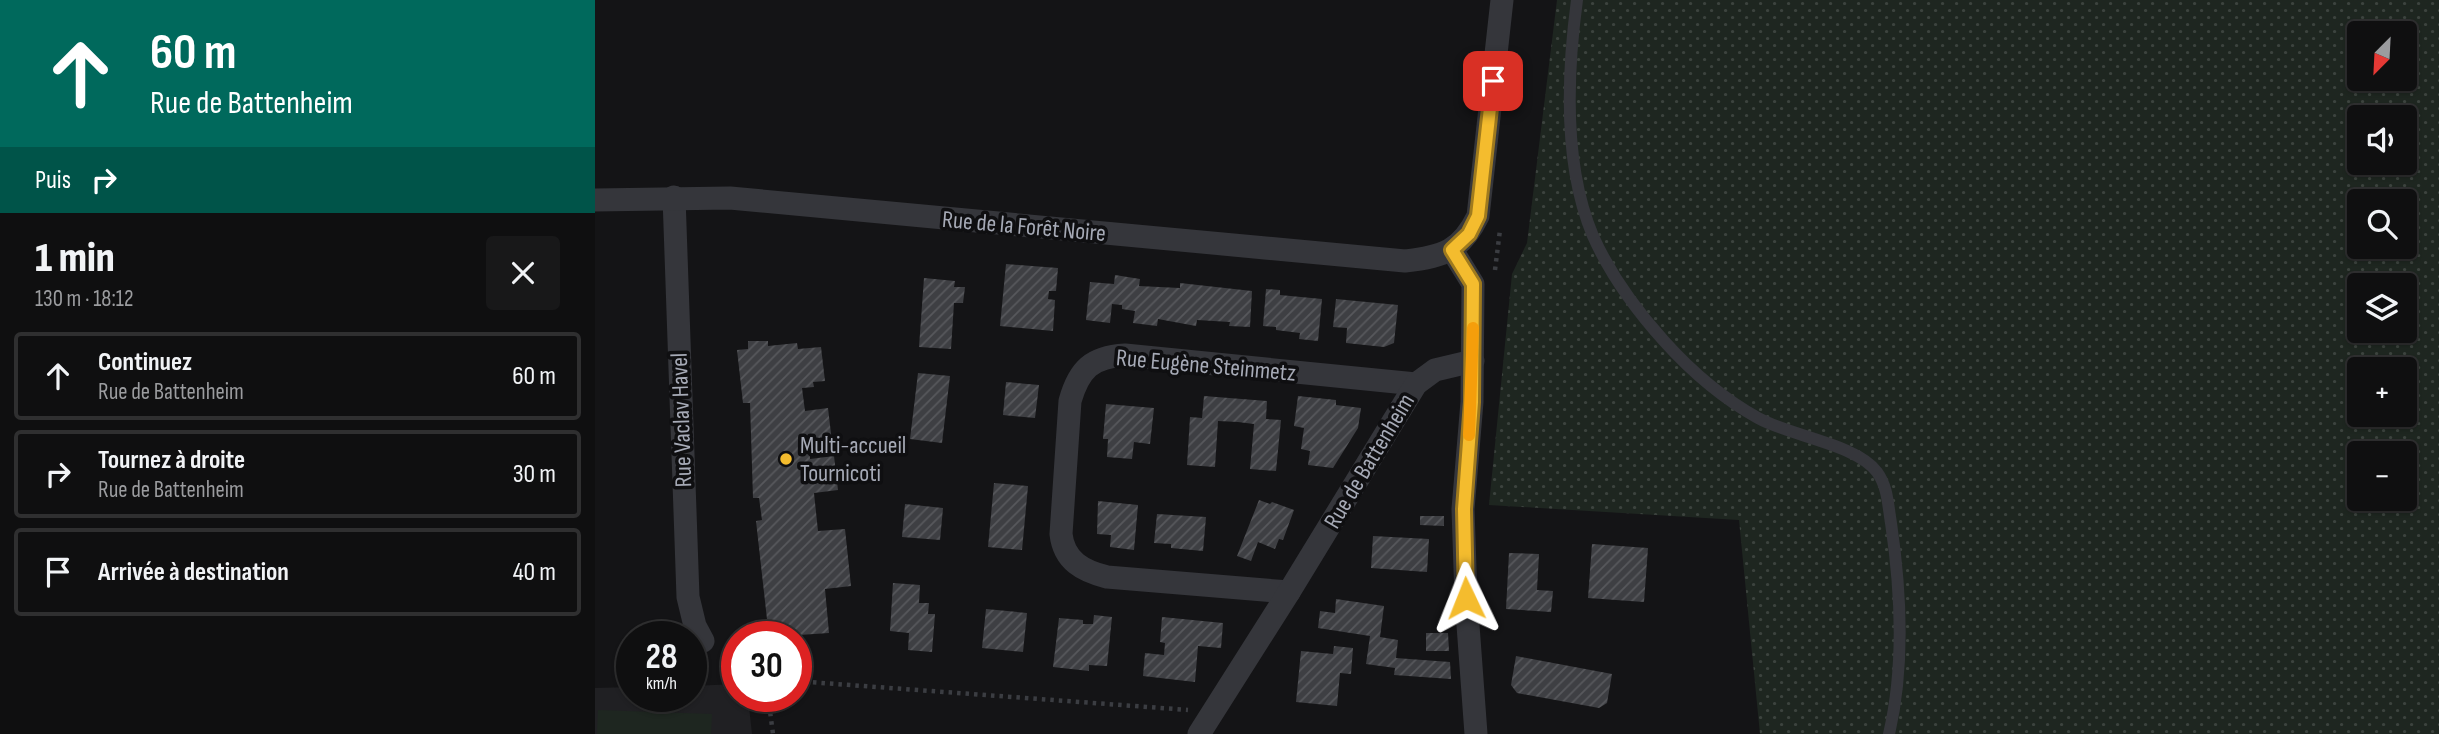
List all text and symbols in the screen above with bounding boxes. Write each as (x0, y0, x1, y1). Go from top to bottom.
north arrow (2347, 21, 2417, 91)
map controls (2347, 21, 2417, 511)
text: 60 m (150, 24, 237, 83)
icon: ahead (35, 28, 126, 119)
pin (1463, 51, 1523, 111)
icon: arrive (1474, 62, 1512, 100)
text: Rue de Battenheim (150, 84, 353, 123)
button: sound (2347, 105, 2417, 175)
icon: right (85, 161, 123, 199)
text: Puis (35, 165, 71, 196)
button: search (2347, 189, 2417, 259)
street label: Rue de la Forêt Noire (941, 205, 1107, 248)
text: 1 min (35, 233, 115, 284)
button: close (486, 236, 560, 310)
button: layers (2347, 273, 2417, 343)
text: 130 m · 18:12 (35, 285, 134, 313)
street label: Rue Eugène Steinmetz (1115, 343, 1297, 388)
text: Continuez (98, 347, 192, 378)
street label: Rue Vaclav Havel (665, 352, 698, 488)
icon: ahead (39, 357, 77, 395)
button: + (2347, 357, 2417, 427)
text: 60 m (512, 361, 556, 392)
text: Rue de Battenheim (98, 378, 244, 406)
street label: Rue de Battenheim (1318, 389, 1421, 534)
place label: Multi-accueil Tournicoti (800, 431, 906, 488)
button: − (2347, 441, 2417, 511)
text: Tournez à droite (98, 445, 245, 476)
marker: Multi-accueil Tournicoti (778, 451, 794, 467)
icon: right (39, 455, 77, 493)
text: 30 m (513, 459, 556, 490)
text: Rue de Battenheim (98, 476, 244, 504)
icon: arrive (39, 553, 77, 591)
text: Arrivée à destination (98, 557, 289, 588)
text: 40 m (513, 557, 556, 588)
position arrow (1429, 561, 1503, 635)
speed limit sign: 30 (721, 621, 812, 712)
text: 28 (646, 636, 677, 679)
text: km/h (646, 673, 677, 694)

